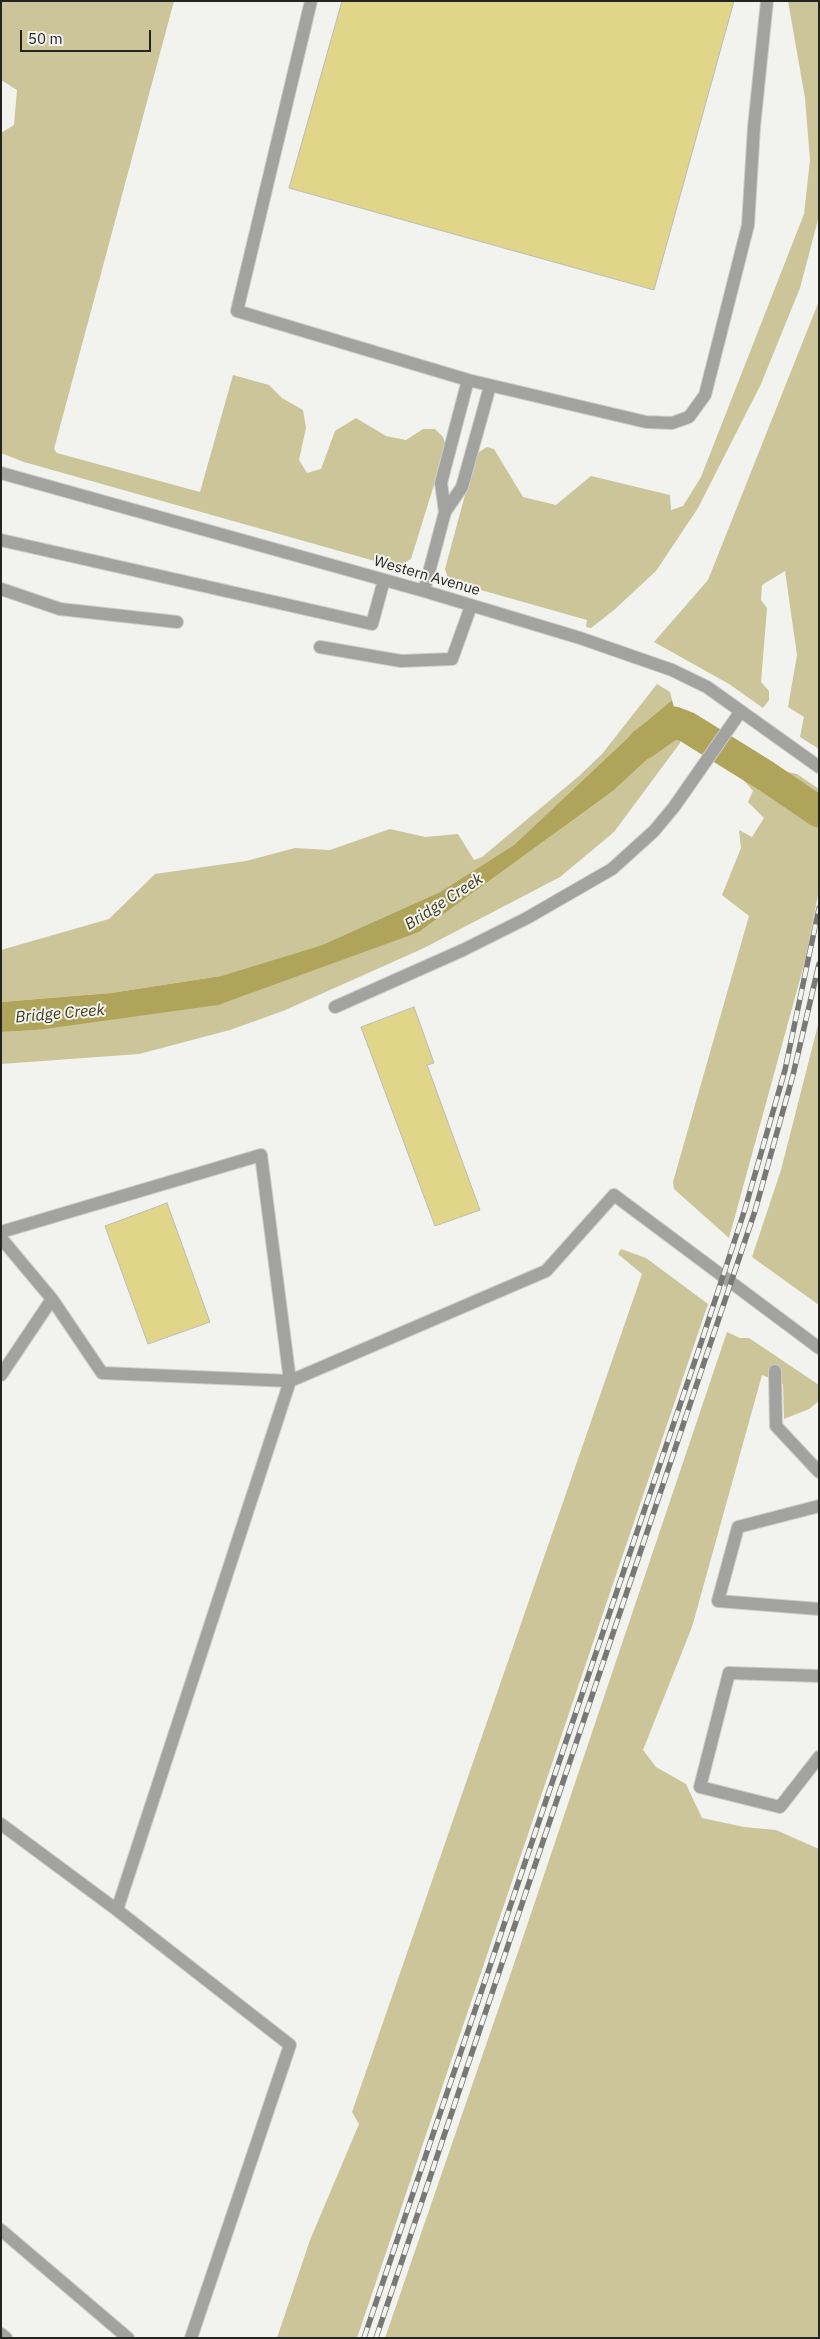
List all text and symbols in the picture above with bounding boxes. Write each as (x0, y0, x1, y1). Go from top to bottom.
scale bar (22, 20, 154, 52)
text: 50 m (28, 29, 63, 48)
street label: Western Avenue (372, 552, 482, 600)
water label: Bridge Creek (401, 870, 487, 934)
water label: Bridge Creek (15, 1001, 105, 1027)

